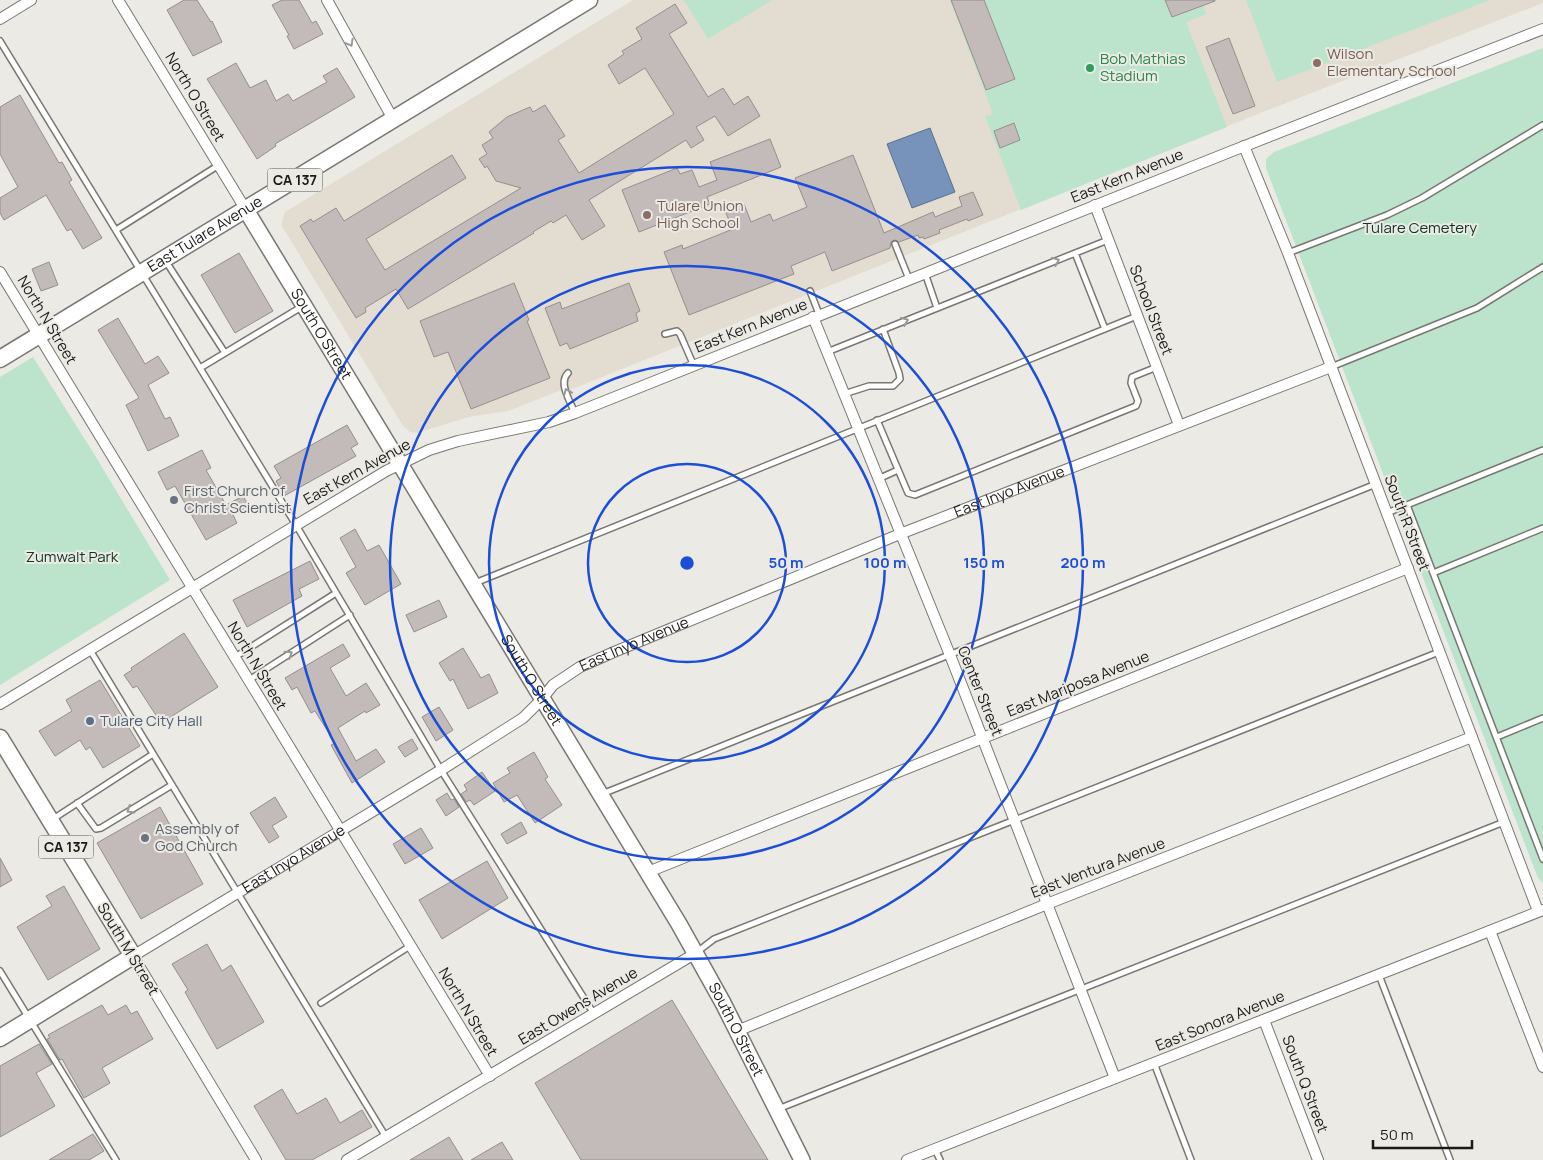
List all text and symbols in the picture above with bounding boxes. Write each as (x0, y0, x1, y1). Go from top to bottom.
one-way arrow (344, 38, 354, 47)
place label: Wilson Elementary School (1327, 43, 1456, 81)
street label: North O Street (161, 48, 230, 145)
place label: Bob Mathias Stadium (1100, 48, 1186, 86)
marker: Wilson Elementary School (1311, 57, 1323, 69)
marker: Bob Mathias Stadium (1084, 62, 1096, 74)
street label: East Kern Avenue (1067, 143, 1186, 208)
road number: CA 137 (268, 168, 322, 192)
street label: East Tulare Avenue (143, 190, 266, 277)
place label: Tulare Union High School (657, 195, 744, 233)
marker: Tulare Union High School (641, 209, 653, 221)
park label: Tulare Cemetery (1363, 217, 1477, 238)
one-way arrow (1051, 257, 1060, 267)
street label: School Street (1125, 262, 1178, 358)
street label: North N Street (13, 272, 82, 368)
street label: South O Street (286, 284, 357, 383)
street label: East Kern Avenue (691, 293, 810, 358)
one-way arrow (900, 317, 909, 327)
one-way arrow (562, 388, 573, 397)
street label: East Kern Avenue (299, 433, 414, 510)
street label: East Inyo Avenue (951, 460, 1068, 522)
street label: South R Street (1379, 472, 1435, 574)
place label: First Church of Christ Scientist (184, 480, 291, 518)
marker: First Church of Christ Scientist (168, 494, 180, 506)
park label: Zumwalt Park (26, 546, 119, 567)
text: 50 m (768, 552, 804, 573)
text: 100 m (864, 552, 906, 573)
text: 150 m (963, 552, 1005, 573)
text: 200 m (1060, 552, 1106, 573)
centre of rings (678, 554, 696, 572)
street label: East Inyo Avenue (576, 611, 692, 676)
street label: North N Street (223, 618, 292, 714)
street label: South O Street (496, 631, 567, 729)
street label: Center Street (953, 643, 1008, 739)
street label: East Mariposa Avenue (1003, 645, 1152, 722)
one-way arrow (284, 651, 293, 660)
place label: Tulare City Hall (100, 710, 203, 731)
marker: Tulare City Hall (84, 715, 96, 727)
one-way arrow (127, 804, 136, 814)
place label: Assembly of God Church (155, 818, 240, 856)
street label: East Inyo Avenue (238, 819, 349, 898)
marker: Assembly of God Church (139, 832, 151, 844)
street label: East Ventura Avenue (1028, 832, 1168, 903)
road number: CA 137 (38, 836, 94, 859)
street label: South M Street (92, 899, 164, 999)
street label: East Owens Avenue (514, 962, 641, 1049)
street label: North N Street (434, 964, 503, 1060)
street label: South O Street (704, 978, 769, 1080)
street label: East Sonora Avenue (1152, 985, 1288, 1056)
street label: South Q Street (1277, 1032, 1334, 1136)
scale bar (1373, 1118, 1472, 1150)
text: 50 m (1380, 1124, 1414, 1145)

